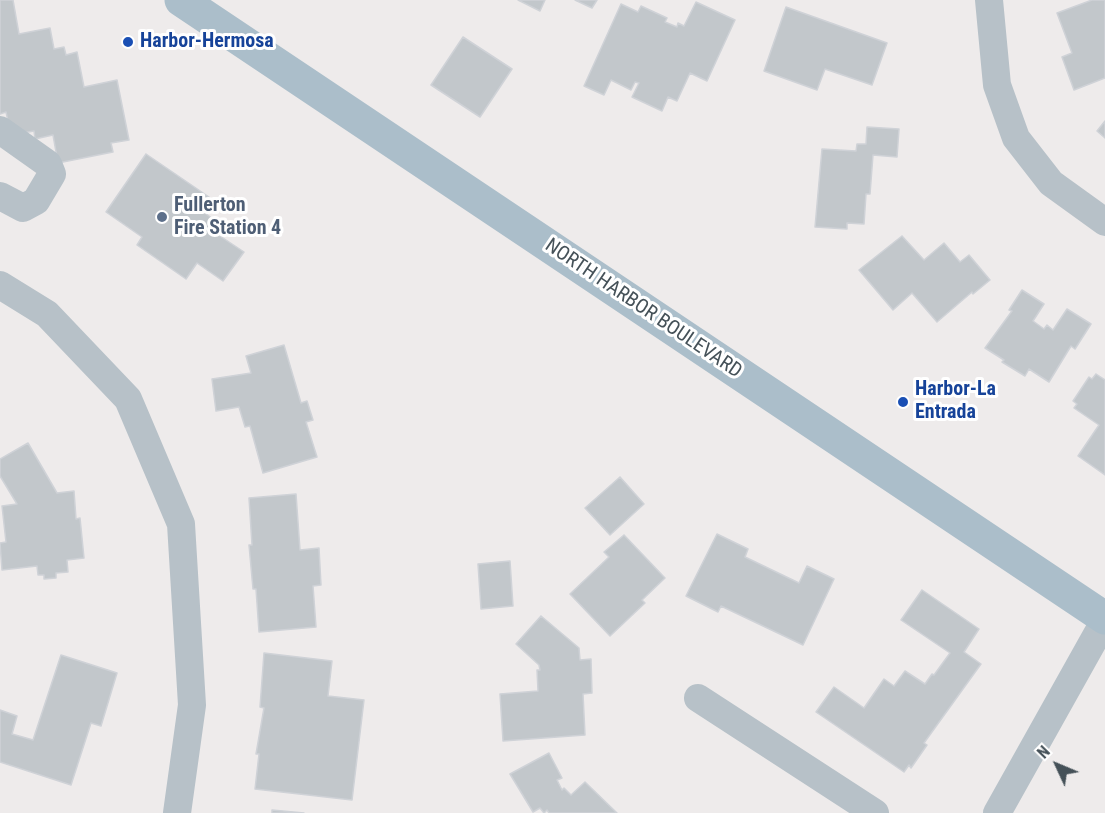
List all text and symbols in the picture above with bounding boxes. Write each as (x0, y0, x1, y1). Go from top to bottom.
place label: Harbor-Hermosa (140, 30, 274, 54)
marker: Harbor-Hermosa (121, 35, 135, 49)
place label: Fullerton Fire Station 4 (174, 194, 281, 241)
marker: Fullerton Fire Station 4 (155, 210, 169, 224)
street label: NORTH HARBOR BOULEVARD (540, 234, 746, 384)
place label: Harbor-La Entrada (915, 378, 996, 425)
marker: Harbor-La Entrada (896, 395, 910, 409)
north arrow (1027, 735, 1087, 795)
text: N (1033, 742, 1054, 762)

